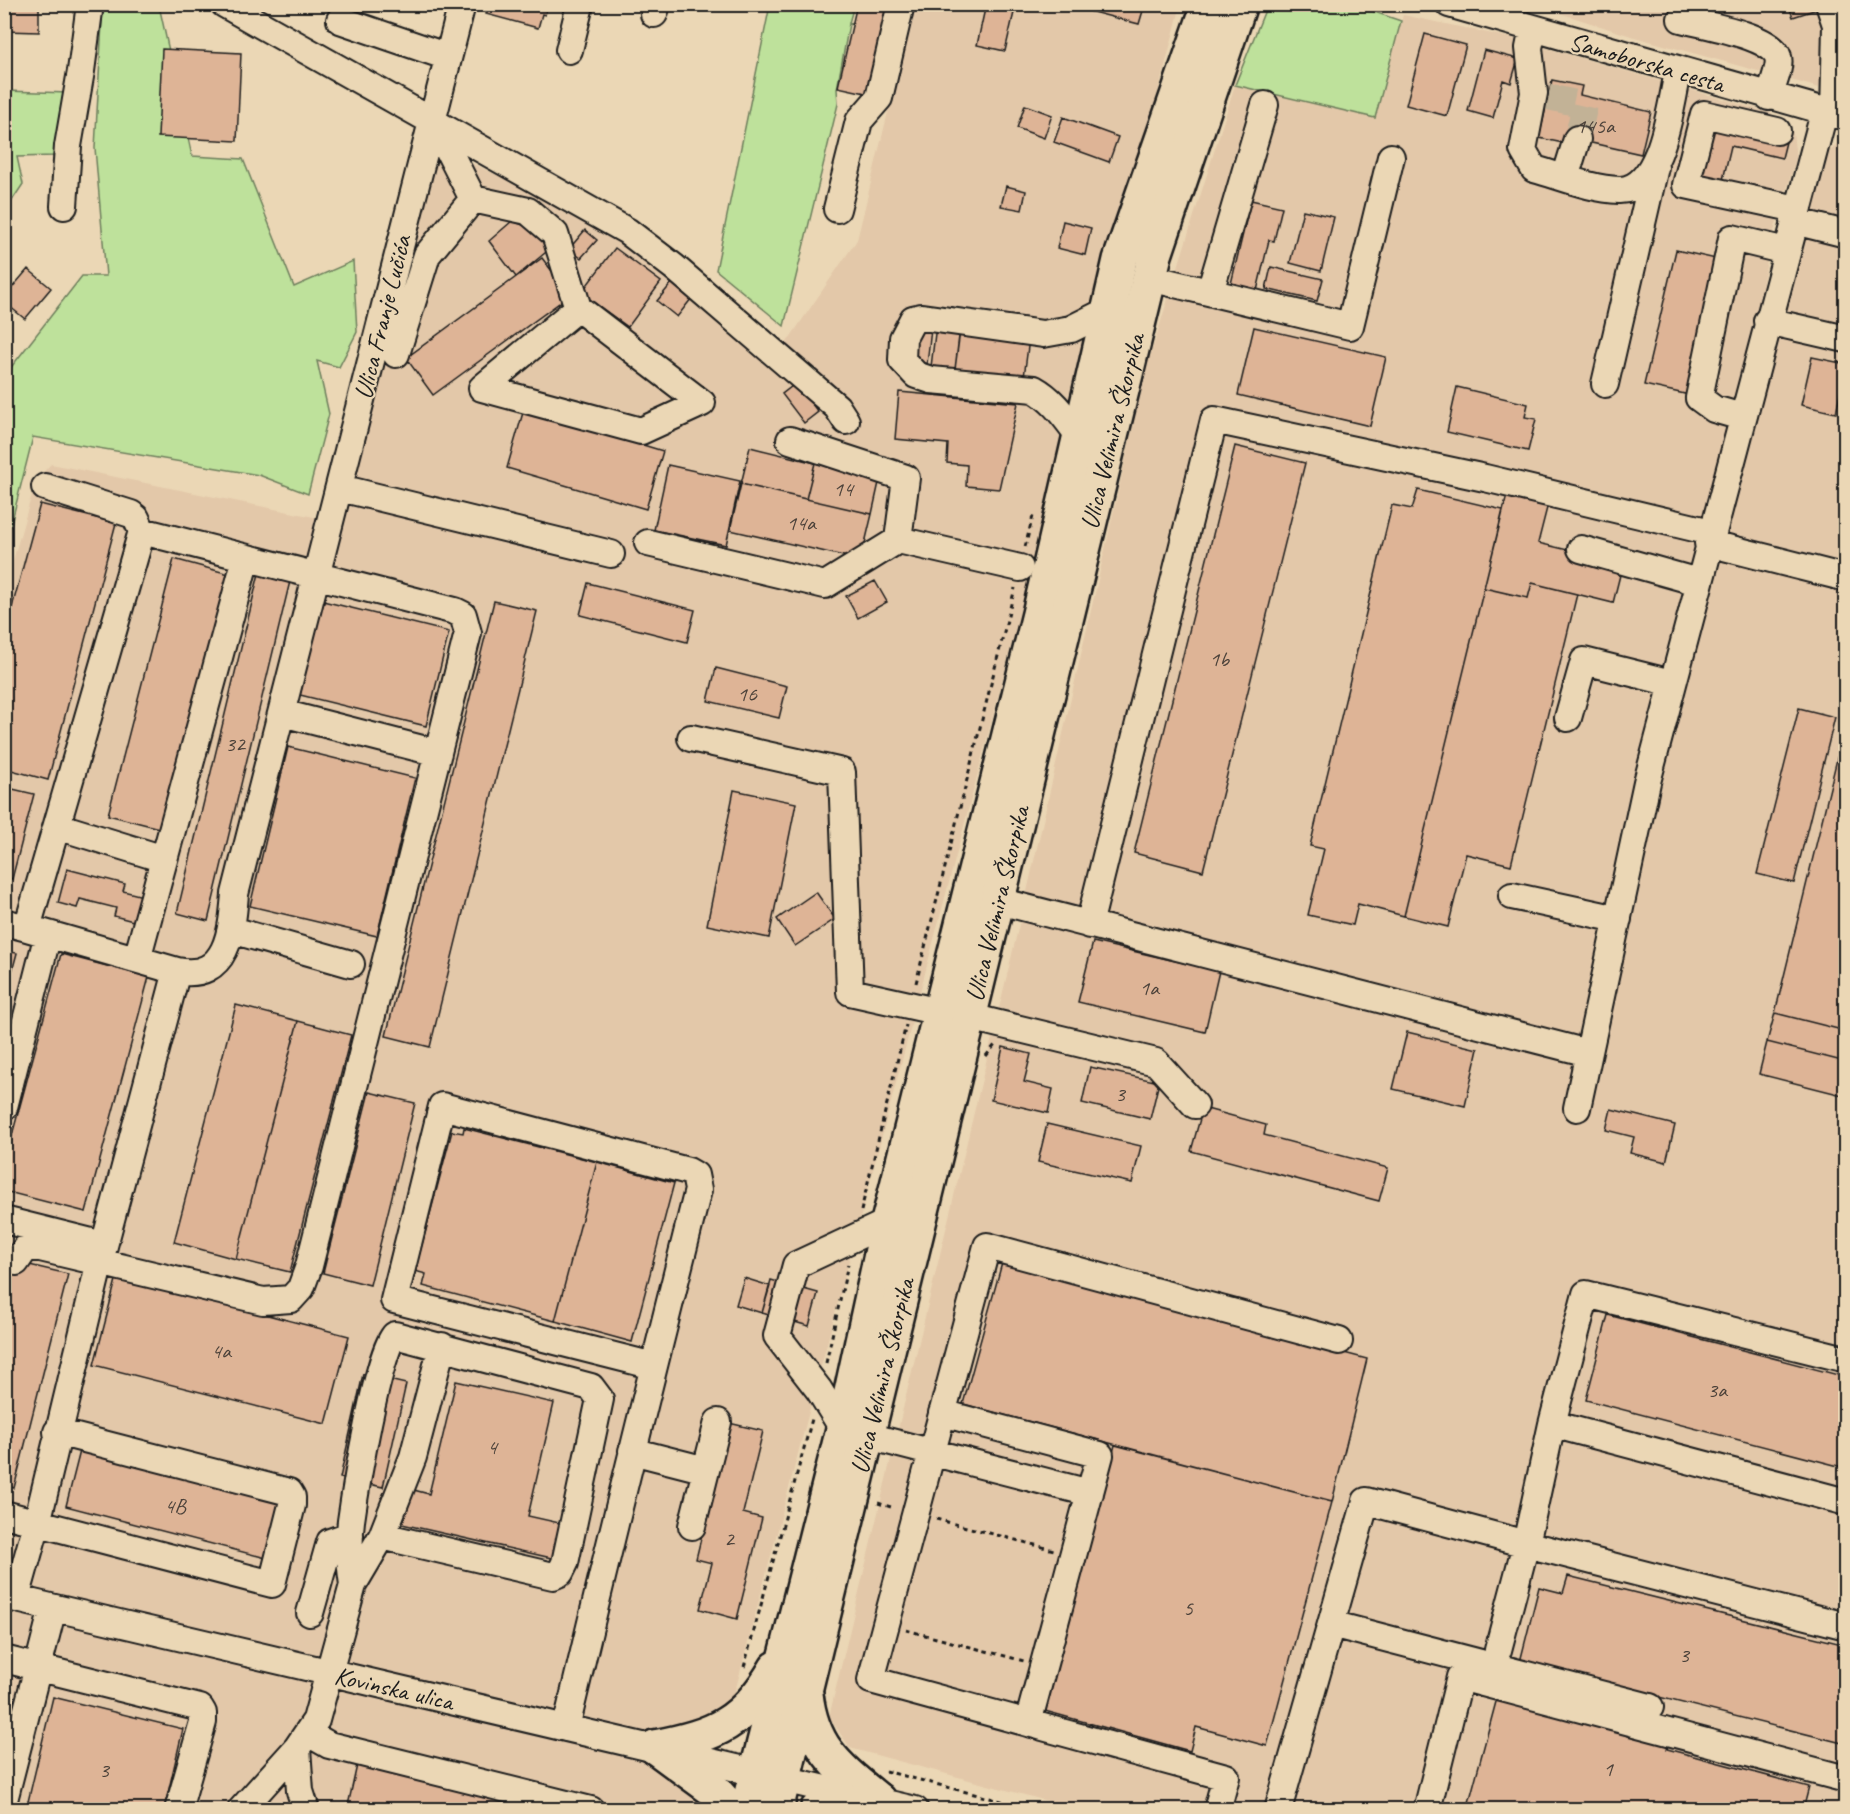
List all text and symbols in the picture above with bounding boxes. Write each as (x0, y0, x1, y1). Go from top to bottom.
street label: Samoborska cesta (1566, 25, 1730, 101)
house number: 145a (1575, 112, 1616, 140)
street label: Ulica Franje Lučića (346, 230, 419, 402)
street label: Ulica Velimira Škorpika (1073, 328, 1153, 532)
house number: 14 (833, 475, 855, 503)
house number: 14a (786, 509, 817, 537)
house number: 1b (1209, 645, 1230, 673)
house number: 16 (737, 680, 758, 708)
house number: 32 (225, 730, 247, 758)
street label: Ulica Velimira Škorpika (958, 800, 1038, 1005)
house number: 1a (1139, 974, 1160, 1002)
house number: 3 (1115, 1080, 1127, 1108)
street label: Ulica Velimira Škorpika (843, 1273, 923, 1477)
house number: 4a (211, 1337, 232, 1365)
house number: 3a (1707, 1376, 1728, 1404)
house number: 4 (487, 1433, 499, 1461)
house number: 4B (164, 1492, 187, 1520)
house number: 2 (724, 1525, 736, 1553)
house number: 5 (1183, 1594, 1194, 1622)
house number: 3 (1679, 1641, 1691, 1669)
street label: Kovinska ulica (331, 1659, 459, 1719)
house number: 1 (1603, 1755, 1614, 1783)
house number: 3 (99, 1756, 111, 1784)

